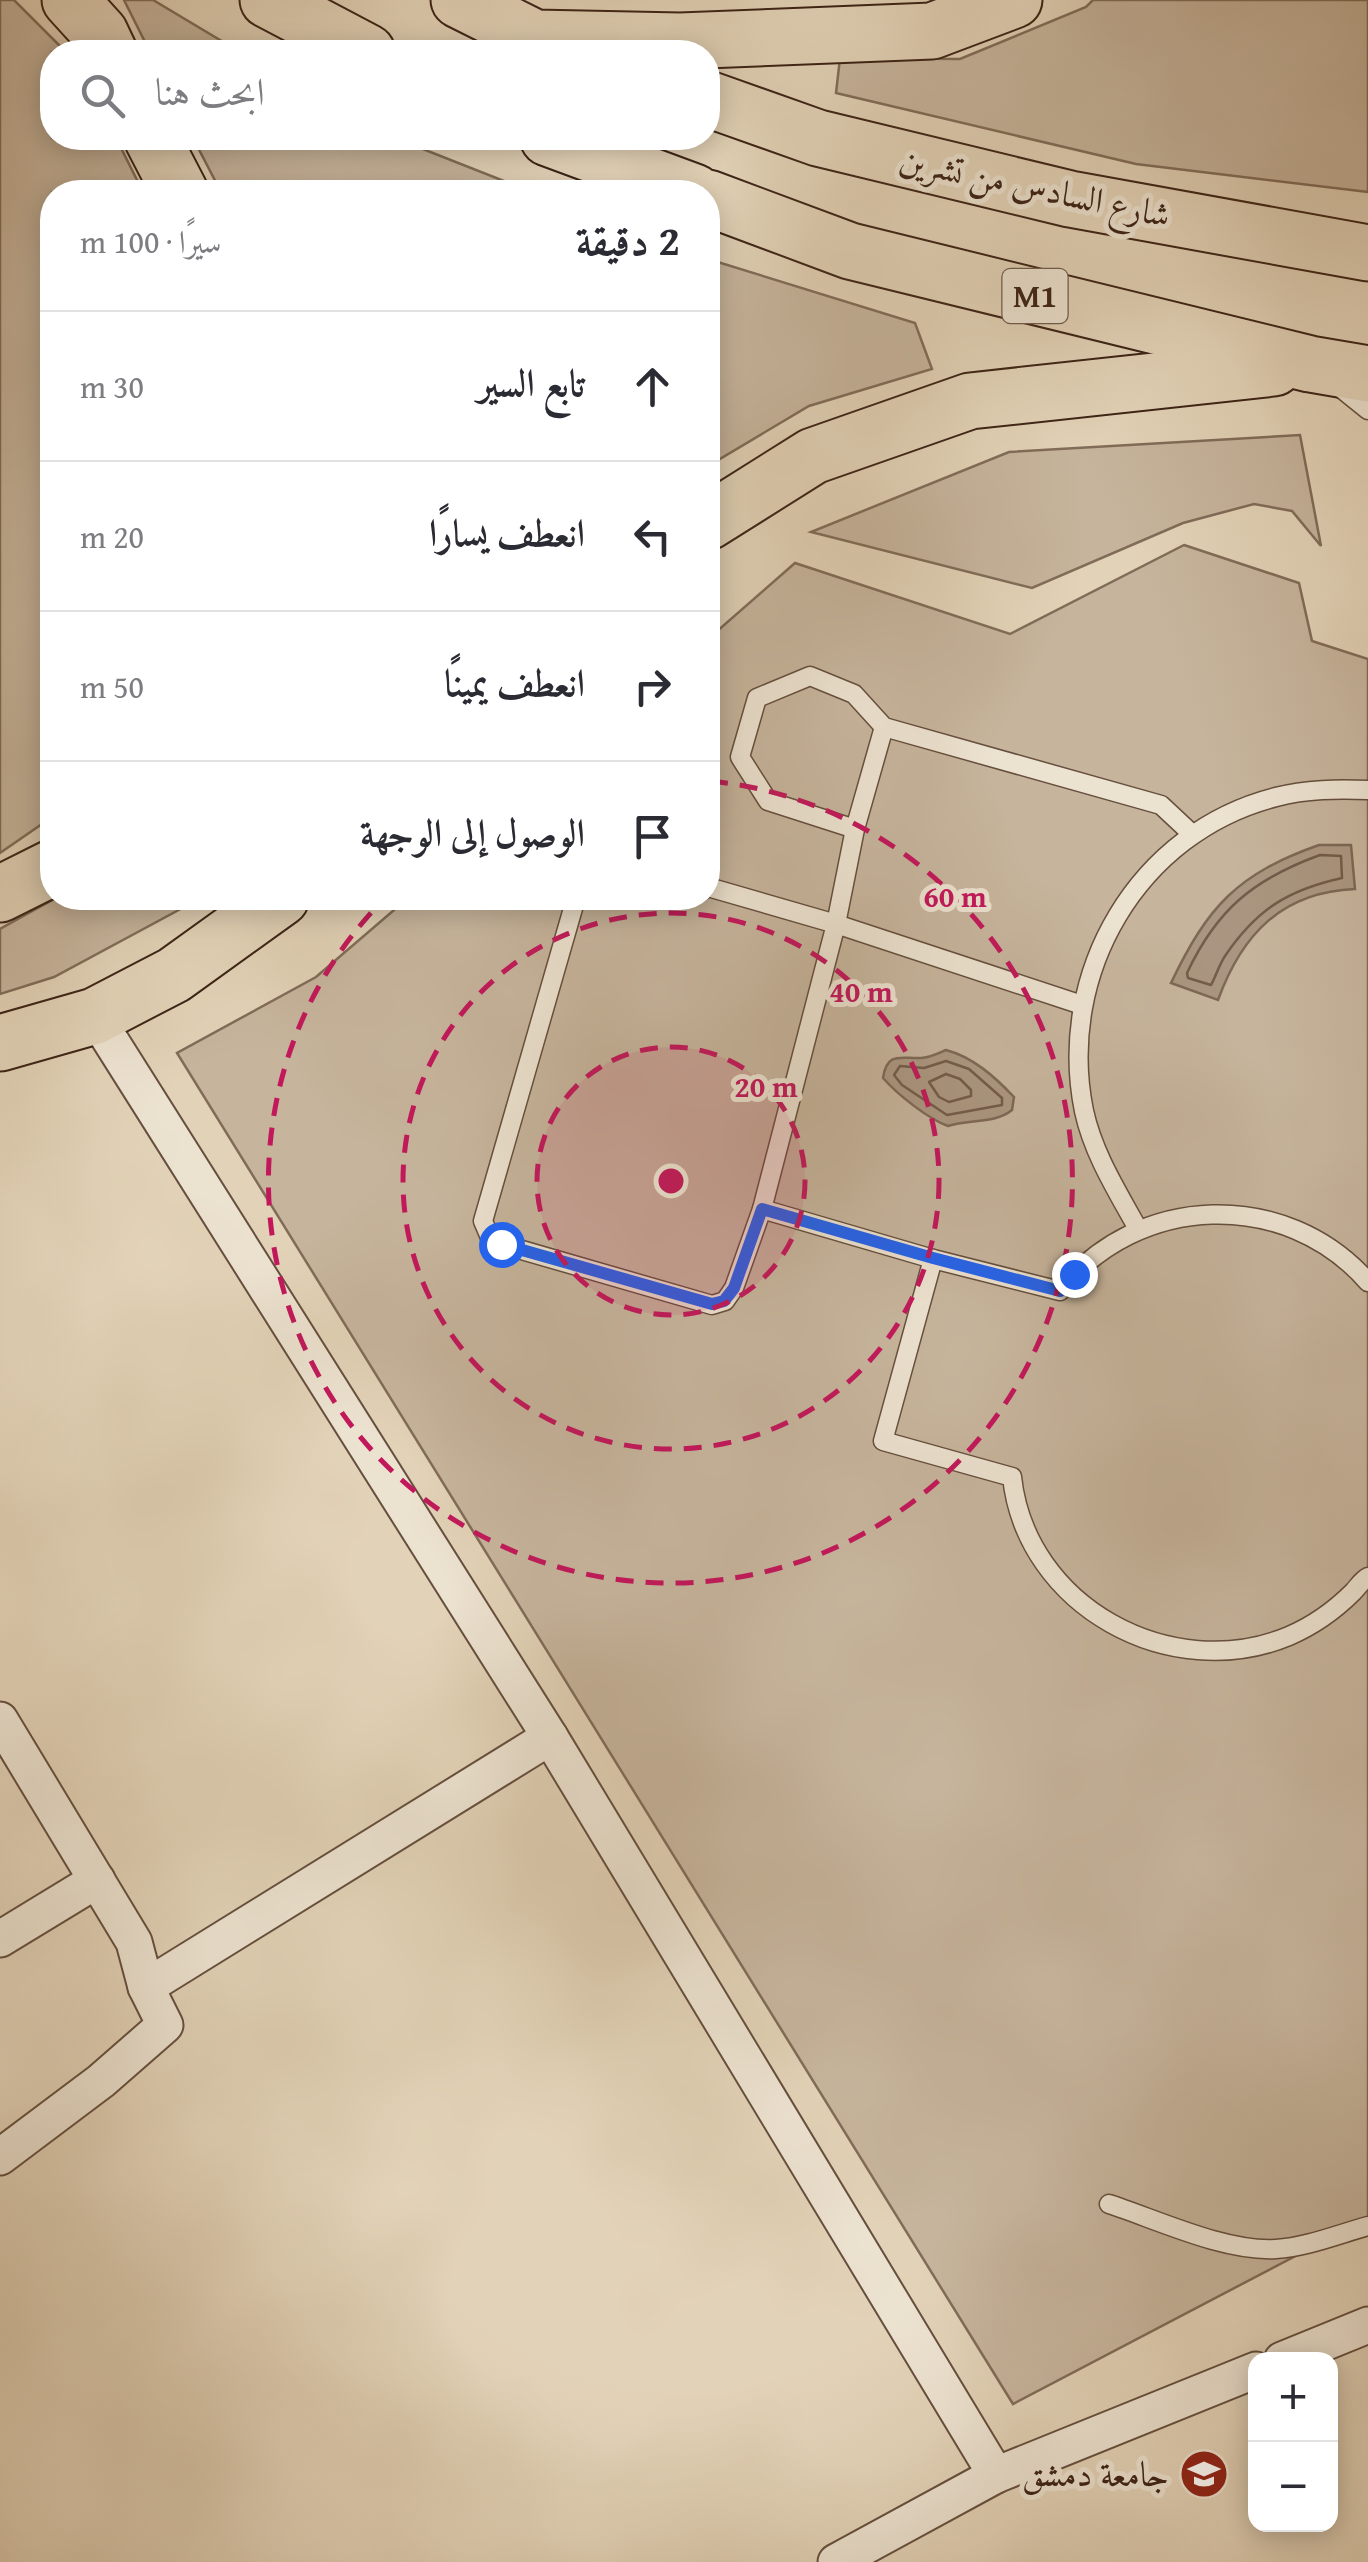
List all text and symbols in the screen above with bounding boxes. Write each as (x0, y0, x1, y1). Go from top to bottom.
search box (40, 40, 720, 150)
text: ابحث هنا (155, 63, 265, 119)
icon: search (75, 68, 130, 123)
street label: شارع السادس من تشرين (894, 133, 1175, 244)
text: 2 دقيقة (576, 209, 680, 270)
text: سيرًا · 100 m (80, 218, 222, 265)
road number: M1 (1002, 269, 1068, 323)
text: تابع السير (477, 354, 585, 410)
icon: ahead (625, 359, 680, 414)
text: 30 m (80, 363, 144, 410)
text: انعطف يسارًا (429, 504, 585, 560)
icon: left (625, 509, 680, 564)
text: 20 m (80, 513, 144, 560)
text: انعطف يمينًا (444, 654, 585, 710)
icon: right (625, 659, 680, 714)
text: 50 m (80, 663, 144, 710)
text: الوصول إلى الوجهة (360, 804, 585, 860)
icon: arrive (625, 809, 680, 864)
text: 60 m (923, 874, 987, 918)
text: 40 m (829, 969, 893, 1013)
text: 20 m (734, 1064, 798, 1108)
centre of rings (653, 1163, 689, 1199)
route start (479, 1222, 525, 1268)
route end (1052, 1252, 1098, 1298)
map controls (1248, 2352, 1338, 2532)
button: + (1248, 2352, 1338, 2442)
button: − (1248, 2442, 1338, 2532)
place label: جامعة دمشق (1022, 2448, 1169, 2499)
school or university icon: جامعة دمشق (1178, 2448, 1230, 2500)

